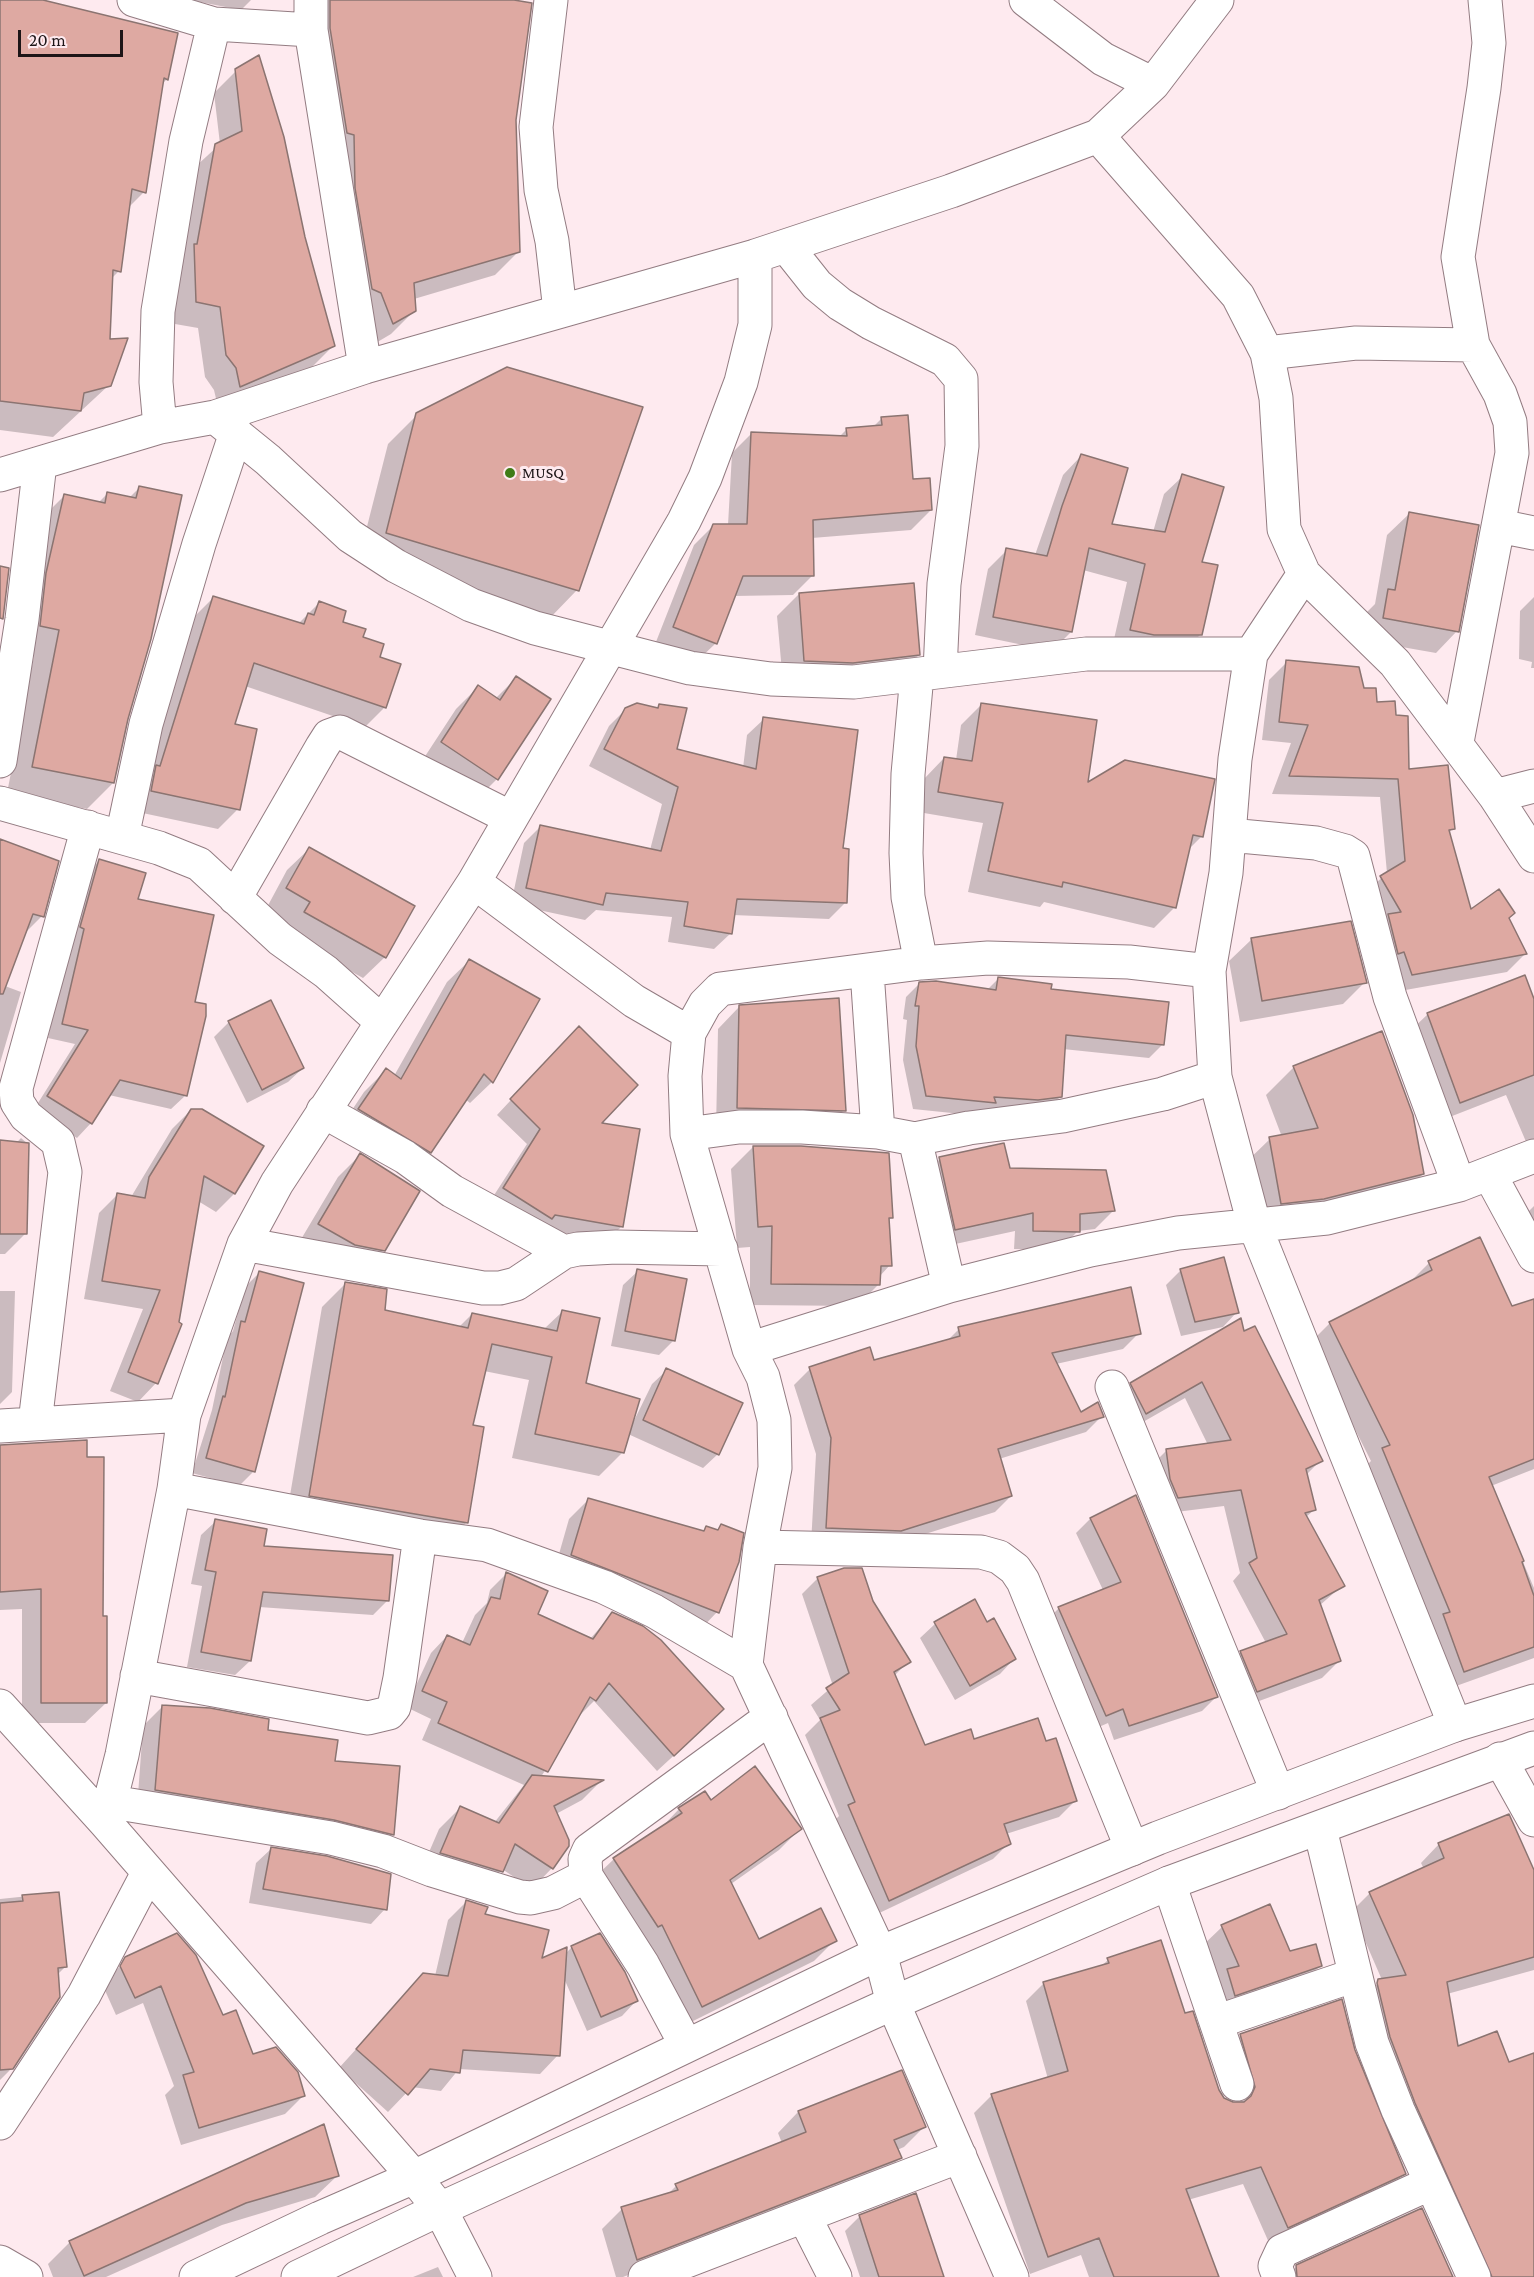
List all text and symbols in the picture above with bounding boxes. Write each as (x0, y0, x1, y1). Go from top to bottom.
scale bar (21, 18, 126, 56)
text: 20 m (29, 30, 66, 50)
place label: MUSQ (522, 463, 564, 483)
marker: MUSQ (503, 466, 517, 480)

